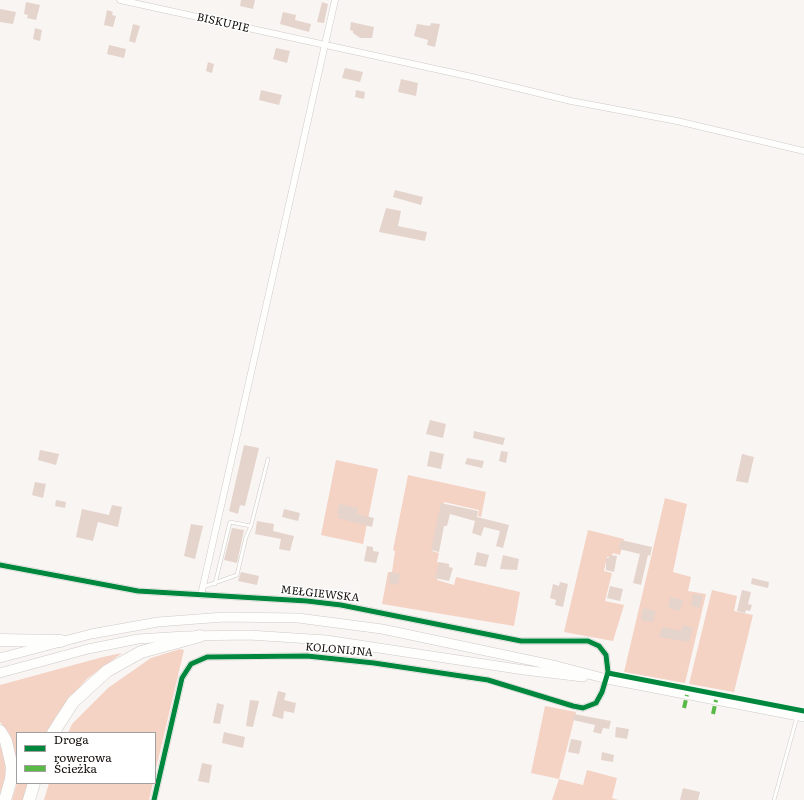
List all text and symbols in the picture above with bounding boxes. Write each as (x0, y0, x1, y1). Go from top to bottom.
street label: BISKUPIE (196, 11, 250, 35)
street label: MEŁGIEWSKA (280, 583, 360, 605)
street label: KOLONIJNA (305, 640, 373, 660)
text: Droga rowerowa (54, 730, 112, 766)
legend (16, 732, 156, 784)
text: Ścieżka (54, 759, 97, 777)

